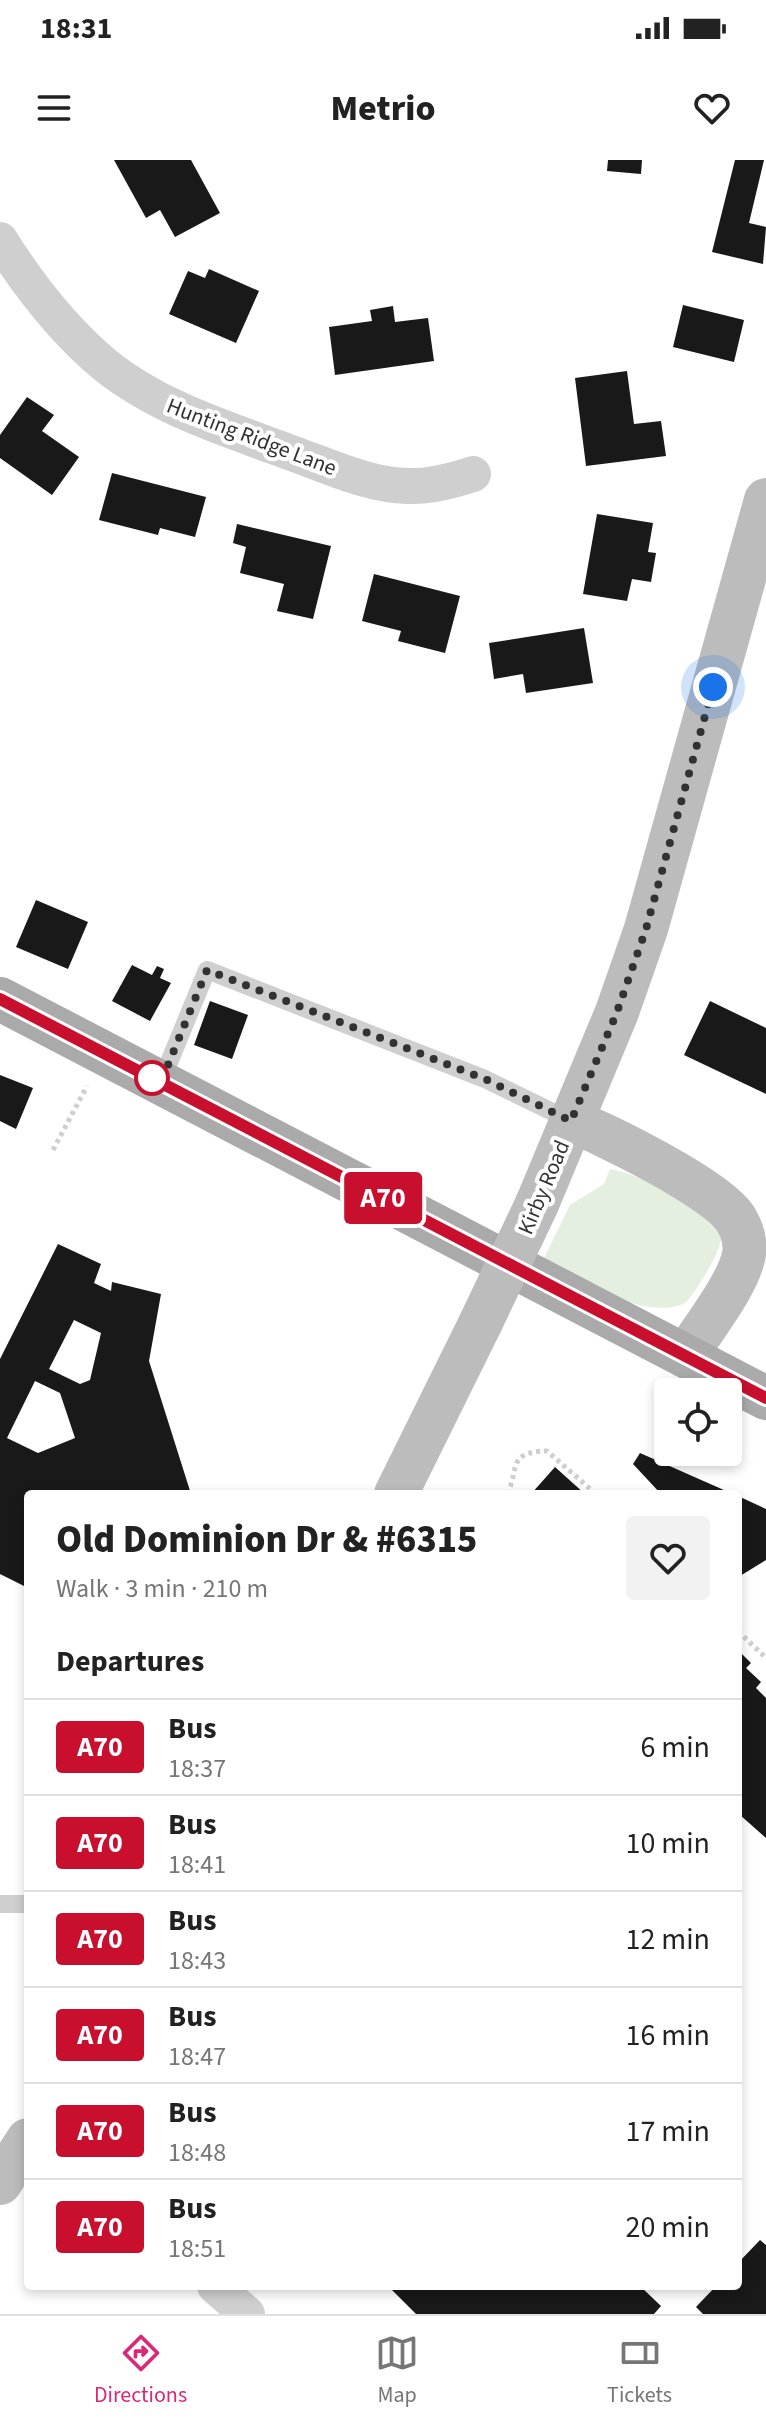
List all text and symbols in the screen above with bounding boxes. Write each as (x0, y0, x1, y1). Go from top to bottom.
text: 18:31 (40, 7, 112, 50)
text: Metrio (330, 83, 436, 134)
icon: menu (32, 86, 76, 130)
icon: heart (690, 86, 734, 130)
street label: Hunting Ridge Lane (162, 390, 341, 484)
your location (693, 667, 733, 707)
unlabelled marker (135, 1061, 169, 1095)
street label: Kirby Road (510, 1135, 578, 1240)
line badge: A70 (337, 1172, 429, 1224)
text: A70 (360, 1178, 406, 1218)
map controls (654, 1378, 742, 1466)
button: locate (654, 1378, 742, 1466)
text: Old Dominion Dr & #6315 (56, 1513, 477, 1567)
button: heart (626, 1516, 710, 1600)
text: Walk · 3 min · 210 m (56, 1570, 268, 1607)
text: Departures (56, 1640, 204, 1683)
text: Bus (168, 1707, 216, 1750)
text: 6 min (640, 1726, 710, 1769)
text: A70 (77, 1727, 123, 1767)
text: 18:37 (168, 1750, 226, 1787)
text: Bus (168, 1803, 216, 1846)
text: 10 min (626, 1822, 710, 1865)
text: A70 (77, 1823, 123, 1863)
text: 18:41 (168, 1846, 226, 1883)
text: Bus (168, 1899, 216, 1942)
text: 12 min (626, 1918, 710, 1961)
text: A70 (77, 1919, 123, 1959)
text: 18:43 (168, 1942, 226, 1979)
text: Bus (168, 1995, 216, 2038)
text: 16 min (626, 2014, 710, 2057)
text: A70 (77, 2015, 123, 2055)
text: 18:47 (168, 2038, 226, 2075)
text: Bus (168, 2091, 216, 2134)
text: 17 min (626, 2110, 710, 2153)
text: A70 (77, 2111, 123, 2151)
text: 18:48 (168, 2134, 226, 2171)
text: Bus (168, 2187, 216, 2230)
text: 20 min (626, 2206, 710, 2249)
text: A70 (77, 2207, 123, 2247)
text: 18:51 (168, 2230, 226, 2267)
tab: Directions (94, 2331, 187, 2411)
tab: Map (375, 2331, 419, 2411)
tab: Tickets (607, 2331, 672, 2411)

